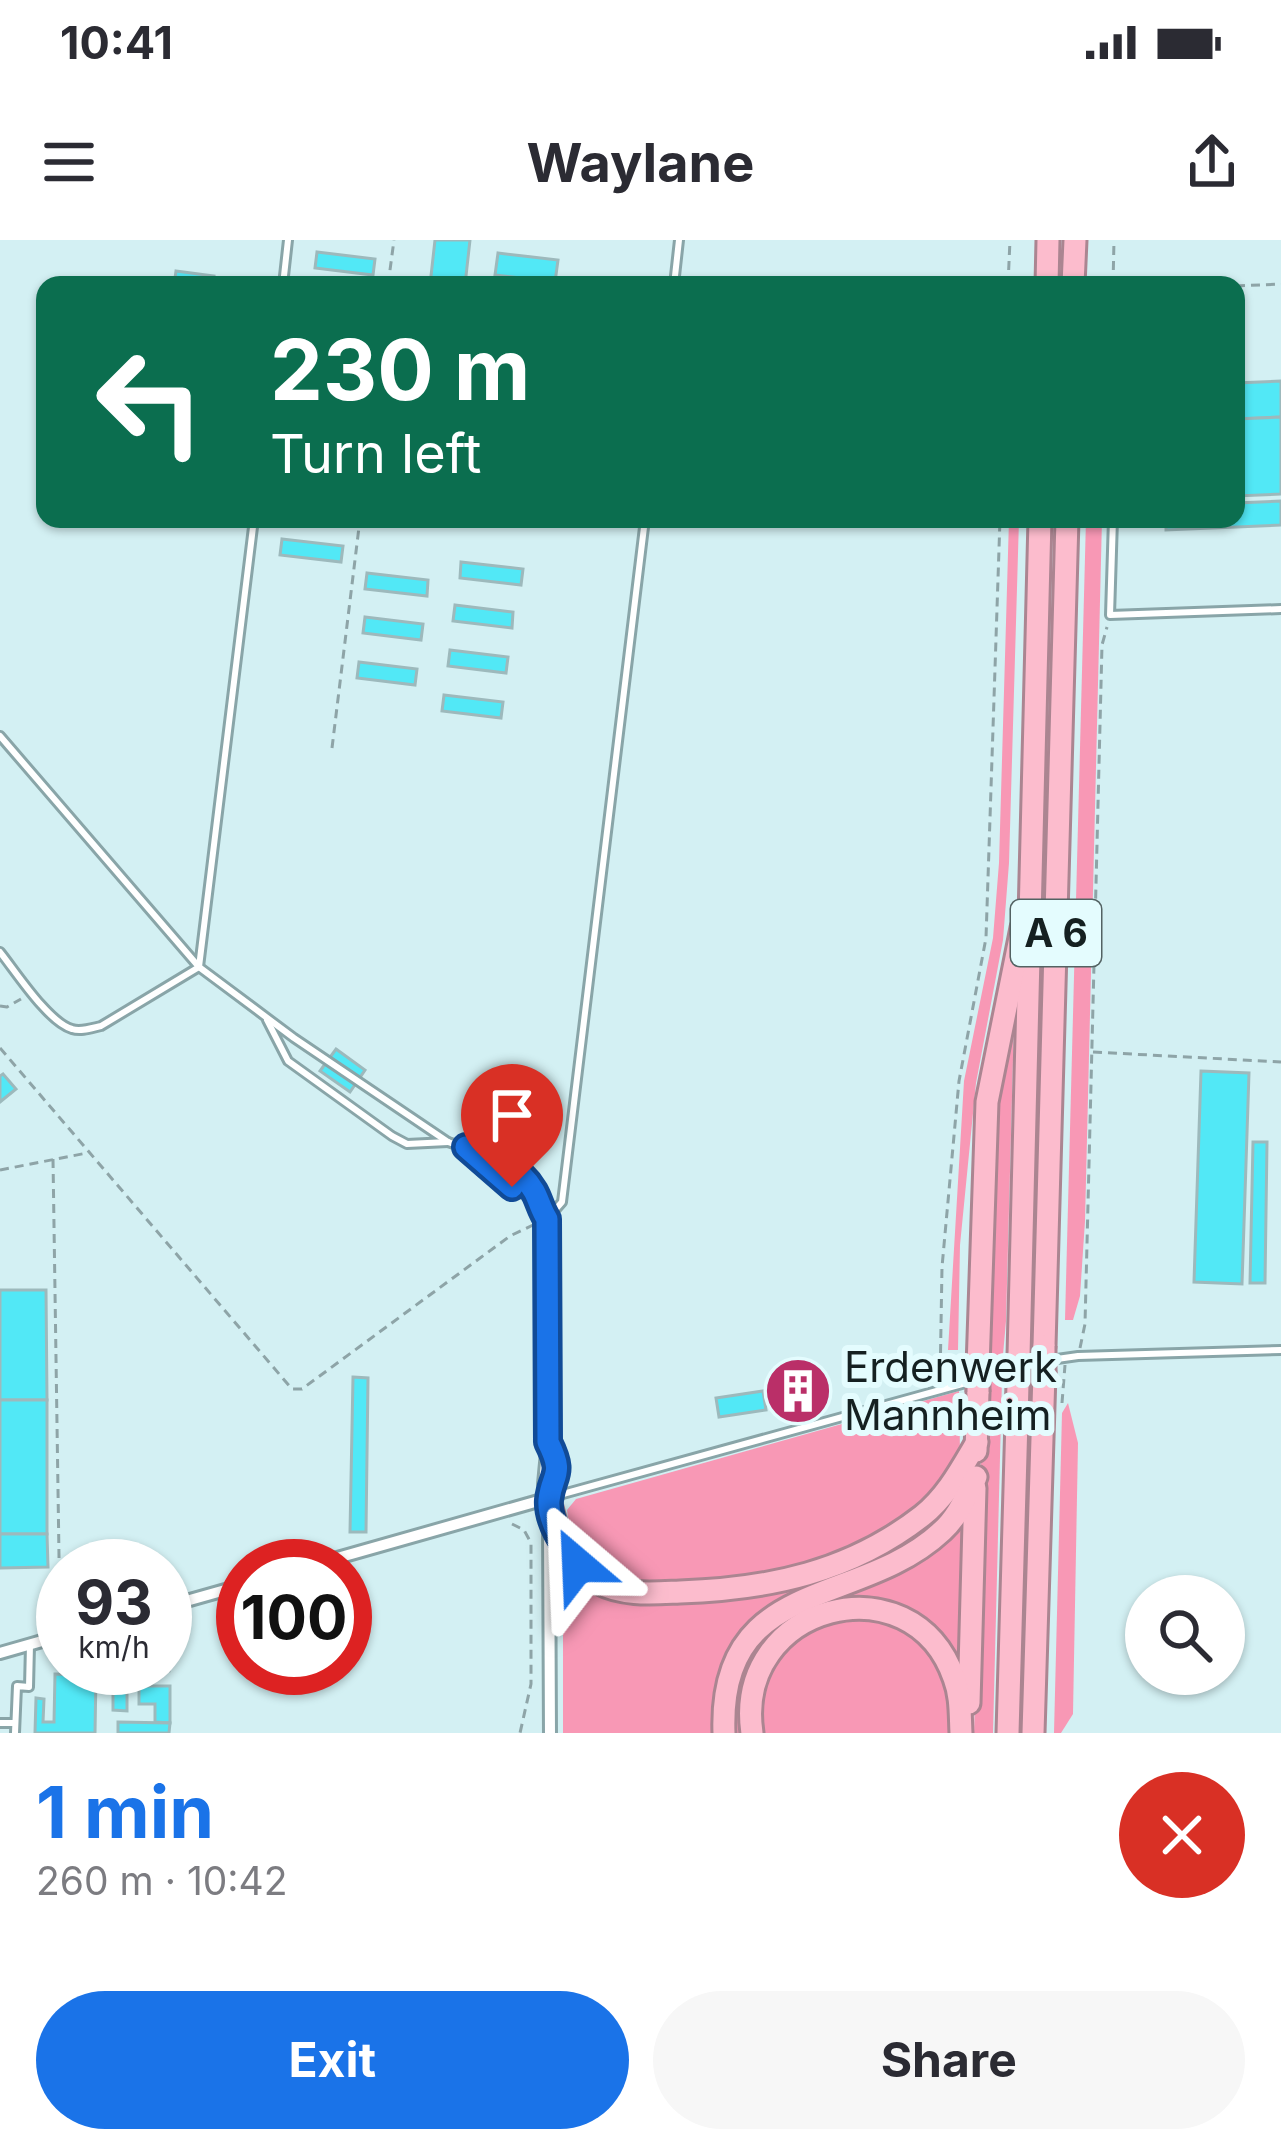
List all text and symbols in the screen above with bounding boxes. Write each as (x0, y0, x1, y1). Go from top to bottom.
text: 10:41 (60, 15, 173, 70)
icon: menu (36, 129, 102, 195)
icon: share (1179, 129, 1245, 195)
text: Waylane (527, 130, 754, 195)
text: 230 m (270, 319, 530, 420)
icon: left (72, 324, 228, 480)
text: Turn left (270, 421, 481, 486)
road number: A 6 (1011, 900, 1101, 966)
pin (461, 1064, 563, 1187)
icon: arrive (479, 1082, 545, 1148)
place label: Erdenwerk Mannheim (844, 1341, 1057, 1440)
building icon: Erdenwerk Mannheim (763, 1356, 833, 1426)
position arrow (515, 1502, 641, 1628)
speed limit sign: 100 (216, 1539, 372, 1695)
text: 93 (75, 1566, 153, 1638)
map controls (1125, 1575, 1245, 1695)
button: search (1125, 1575, 1245, 1695)
text: km/h (78, 1629, 150, 1665)
text: 1 min (36, 1768, 214, 1855)
button: close (1119, 1772, 1245, 1898)
text: 260 m · 10:42 (36, 1857, 288, 1904)
button: Exit (36, 1991, 629, 2129)
button: Share (653, 1991, 1245, 2129)

